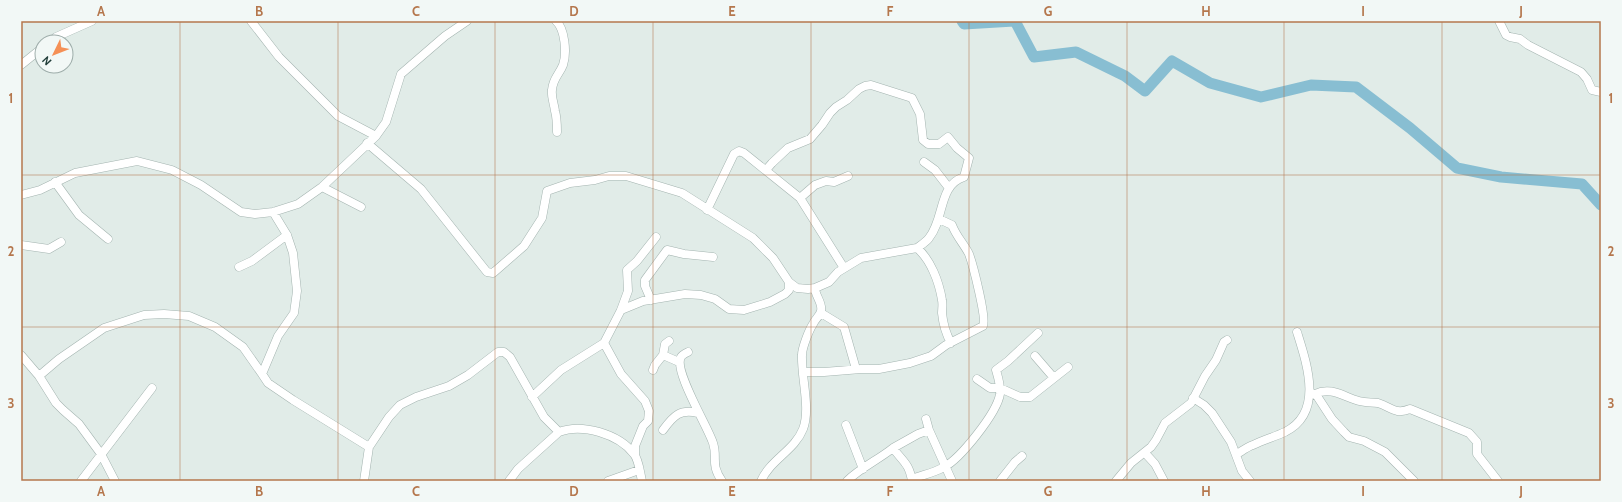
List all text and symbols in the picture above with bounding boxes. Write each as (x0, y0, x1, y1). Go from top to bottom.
text: A (97, 3, 106, 19)
text: B (255, 3, 263, 19)
text: C (412, 3, 420, 19)
text: D (569, 3, 579, 19)
text: E (728, 3, 736, 19)
text: F (887, 3, 894, 19)
text: G (1044, 3, 1053, 19)
text: H (1201, 3, 1211, 19)
text: I (1361, 3, 1365, 19)
text: J (1518, 3, 1523, 19)
north arrow (34, 34, 74, 74)
text: N (39, 53, 54, 68)
text: 1 (9, 90, 13, 106)
text: 1 (1609, 90, 1613, 106)
text: 2 (8, 243, 15, 259)
text: 2 (1608, 243, 1615, 259)
text: 3 (7, 395, 15, 411)
text: 3 (1607, 395, 1615, 411)
text: A (97, 483, 106, 499)
text: B (255, 483, 263, 499)
text: C (412, 483, 420, 499)
text: D (569, 483, 579, 499)
text: E (728, 483, 736, 499)
text: F (887, 483, 894, 499)
text: G (1044, 483, 1053, 499)
text: H (1201, 483, 1211, 499)
text: I (1361, 483, 1365, 499)
text: J (1518, 483, 1523, 499)

